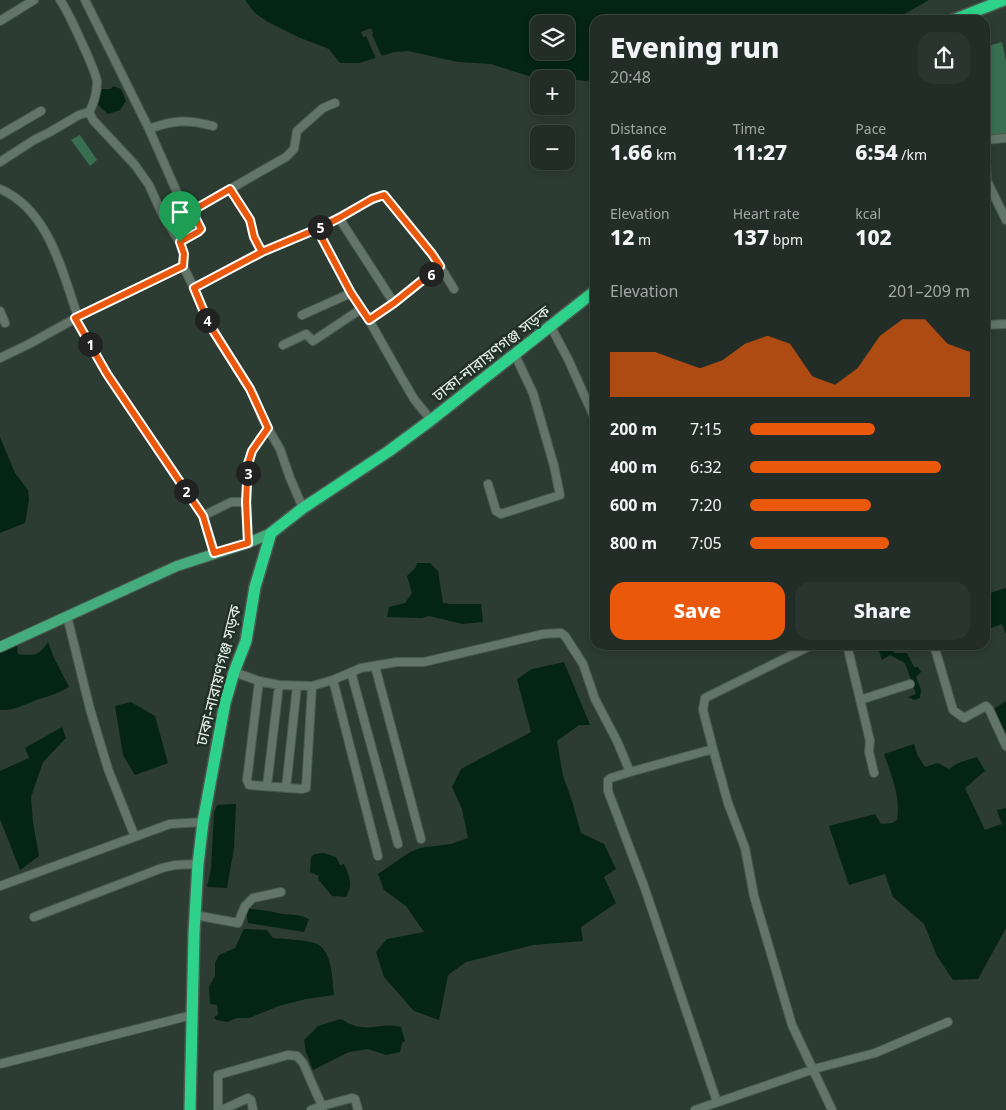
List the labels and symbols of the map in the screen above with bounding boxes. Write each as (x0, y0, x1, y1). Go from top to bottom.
pin (159, 191, 201, 242)
pin: 5 (308, 214, 332, 240)
pin: 6 (418, 262, 444, 286)
street label: ঢাকা-নারায়ণগঞ্জ সড়ক (427, 299, 555, 407)
pin: 4 (194, 308, 220, 332)
pin: 1 (78, 332, 102, 356)
pin: 3 (236, 460, 260, 486)
pin: 2 (174, 478, 198, 504)
street label: ঢাকা-নারায়ণগঞ্জ সড়ক (190, 601, 246, 748)

